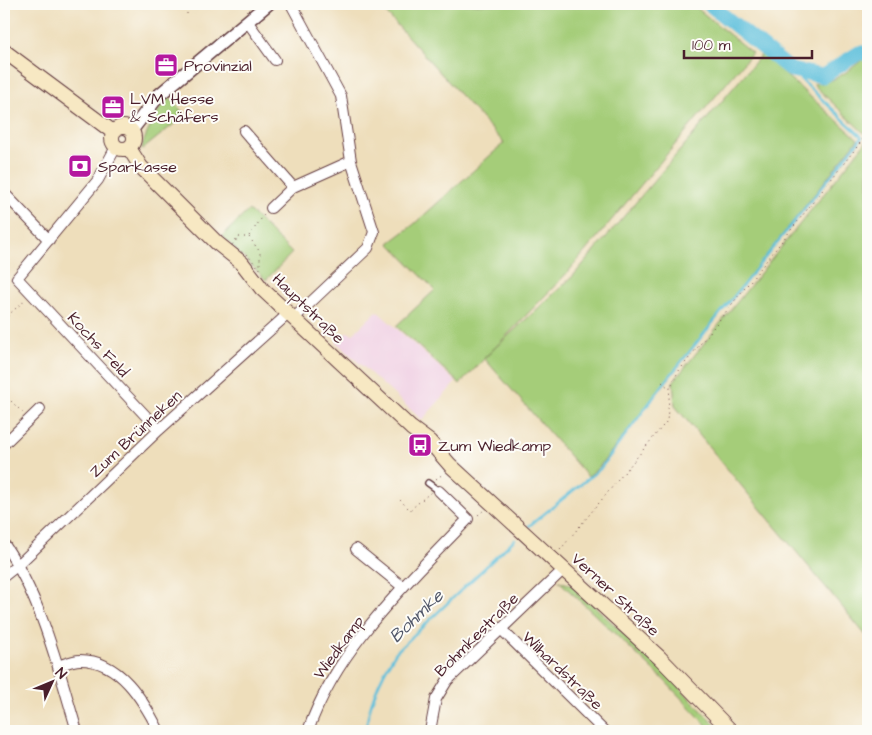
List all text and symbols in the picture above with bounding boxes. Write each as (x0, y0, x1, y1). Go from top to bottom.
scale bar (684, 28, 812, 60)
text: 100 m (692, 35, 731, 56)
office icon: Provinzial (153, 52, 179, 78)
place label: Provinzial (184, 55, 252, 77)
place label: LVM Hesse & Schäfers (130, 88, 219, 128)
office icon: LVM Hesse & Schäfers (100, 94, 126, 120)
bank icon: Sparkasse (67, 153, 93, 179)
place label: Sparkasse (98, 156, 177, 178)
street label: Hauptstraße (267, 269, 350, 349)
street label: Kochs Feld (62, 307, 134, 382)
street label: Zum Brünneken (85, 385, 187, 482)
bus stop icon: Zum Wiedkamp (407, 432, 433, 458)
place label: Zum Wiedkamp (438, 435, 551, 457)
street label: Verner Straße (566, 548, 664, 642)
water label: Bohmke (384, 583, 450, 648)
street label: Bohmkestraße (430, 588, 524, 682)
street label: Wiedkamp (308, 611, 369, 684)
street label: Wilhardstraße (517, 626, 608, 715)
north arrow (28, 658, 78, 708)
text: N (50, 664, 71, 684)

